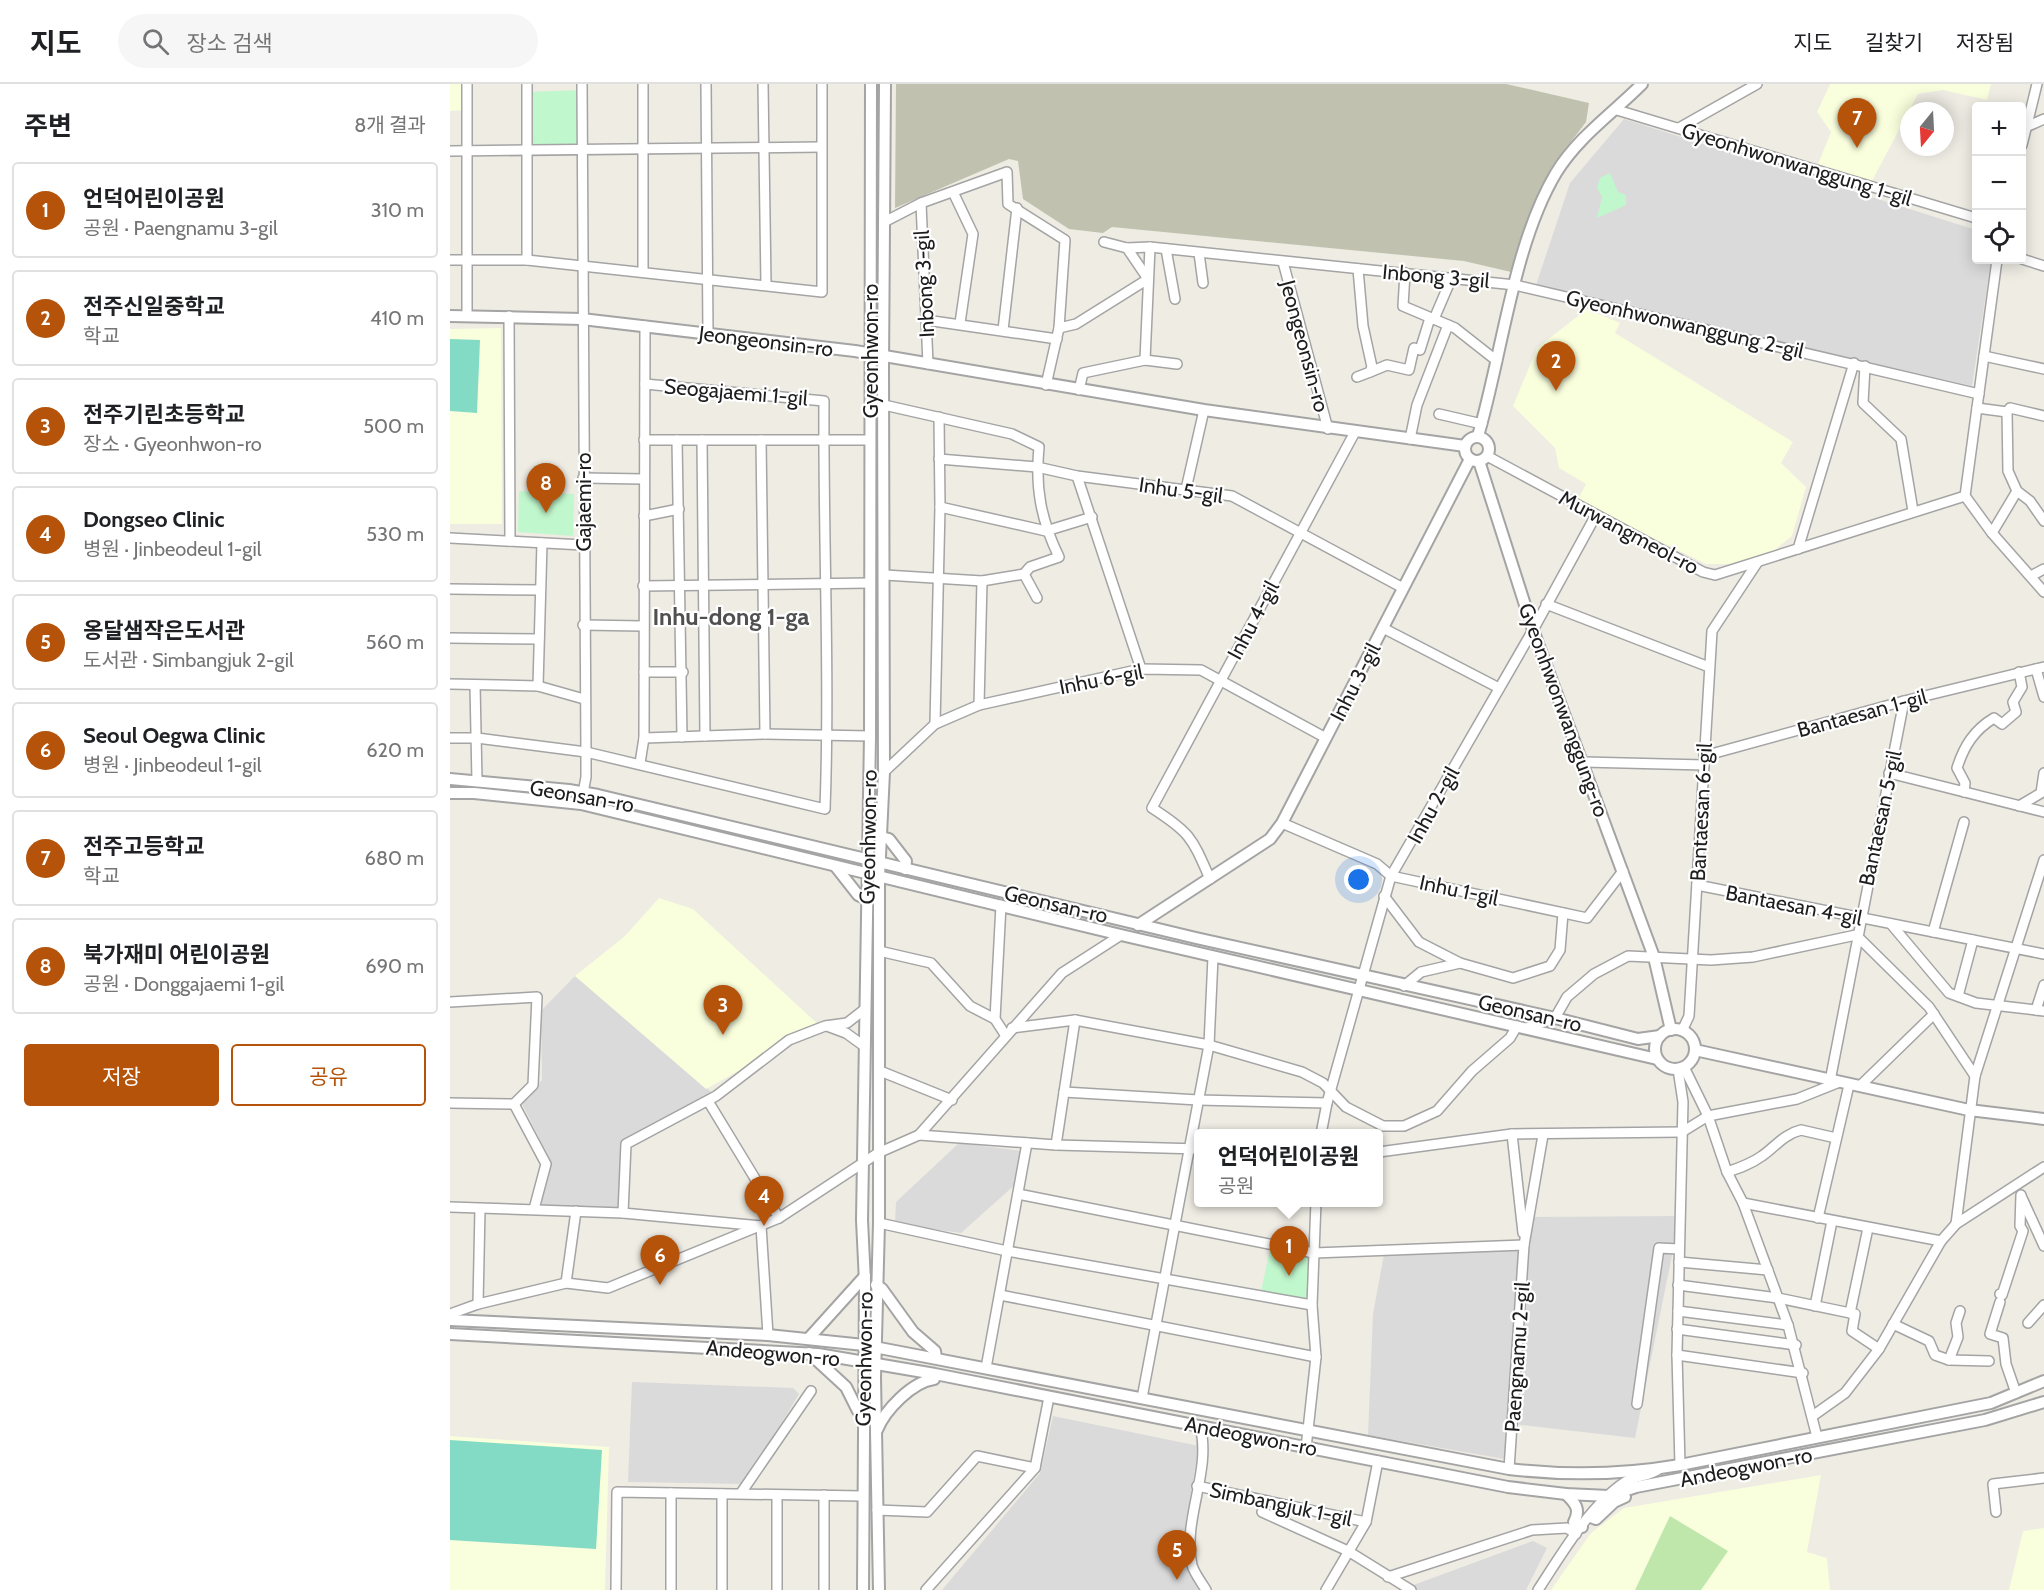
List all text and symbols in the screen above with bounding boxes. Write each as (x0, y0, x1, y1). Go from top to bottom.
search box (118, 14, 538, 68)
icon: search (139, 25, 172, 58)
text: 지도 (30, 26, 82, 60)
text: 장소 검색 (187, 30, 272, 57)
text: 지도 (1793, 30, 1832, 55)
text: 길찾기 (1865, 30, 1923, 55)
text: 저장됨 (1956, 30, 2014, 55)
pin: 7 (1838, 98, 1876, 148)
north arrow (1900, 102, 1954, 156)
map controls (1972, 102, 2026, 264)
button: + (1972, 102, 2026, 156)
text: 주변 (24, 110, 72, 142)
text: 8개 결과 (354, 113, 426, 137)
street label: Gyeonhwonwanggung 1-gil (1679, 117, 1915, 211)
button: − (1972, 156, 2026, 210)
text: 언덕어린이공원 (83, 185, 225, 212)
text: 1 (42, 198, 49, 222)
text: 310 m (371, 198, 424, 222)
button: locate (1972, 210, 2026, 264)
text: 공원 · Paengnamu 3-gil (83, 216, 278, 240)
street label: Inbong 3-gil (909, 230, 939, 338)
street label: Inbong 3-gil (1381, 259, 1491, 293)
street label: Jeongeonsin-ro (1275, 276, 1335, 415)
street label: Gyeonhwon-ro (858, 284, 883, 418)
street label: Gyeonhwonwanggung 2-gil (1564, 284, 1806, 364)
text: 전주신일중학교 (83, 293, 225, 320)
text: 2 (40, 306, 51, 330)
text: 410 m (370, 306, 424, 330)
street label: Jeongeonsin-ro (696, 320, 835, 362)
text: 학교 (83, 324, 120, 348)
pin: 2 (1536, 342, 1576, 391)
street label: Seogajaemi 1-gil (663, 373, 809, 412)
text: 전주기린초등학교 (83, 401, 245, 428)
text: 3 (40, 414, 51, 438)
text: 500 m (363, 414, 424, 438)
text: 장소 · Gyeonhwon-ro (83, 432, 262, 456)
street label: Gajaemi-ro (571, 452, 597, 552)
pin: 8 (526, 464, 566, 513)
street label: Inhu 5-gil (1137, 472, 1225, 508)
street label: Murwangmeol-ro (1555, 485, 1703, 579)
text: Dongseo Clinic (83, 506, 224, 533)
text: 4 (39, 522, 52, 546)
text: 530 m (366, 522, 424, 546)
text: 병원 · Jinbeodeul 1-gil (83, 537, 262, 561)
street label: Inhu 4-gil (1222, 576, 1284, 664)
street label: Gyeonhwonwanggung-ro (1514, 600, 1614, 820)
district label: Inhu-dong 1-ga (652, 602, 810, 631)
text: 옹달샘작은도서관 (83, 617, 245, 644)
text: 5 (40, 630, 51, 654)
text: 560 m (366, 630, 424, 654)
street label: Inhu 3-gil (1325, 639, 1385, 725)
text: 도서관 · Simbangjuk 2-gil (83, 648, 294, 672)
street label: Inhu 6-gil (1057, 659, 1145, 699)
street label: Bantaesan 1-gil (1794, 684, 1930, 742)
text: Seoul Oegwa Clinic (83, 722, 265, 749)
text: 6 (40, 738, 51, 762)
text: 620 m (366, 738, 424, 762)
street label: Bantaesan 6-gil (1685, 742, 1717, 882)
street label: Bantaesan 5-gil (1853, 748, 1907, 888)
text: 병원 · Jinbeodeul 1-gil (83, 753, 262, 777)
street label: Inhu 2-gil (1402, 762, 1464, 848)
street label: Gyeonhwon-ro (854, 769, 882, 905)
street label: Geonsan-ro (528, 775, 636, 817)
text: 전주고등학교 (83, 833, 204, 860)
text: 7 (40, 846, 51, 870)
text: 680 m (365, 846, 424, 870)
text: 학교 (83, 864, 120, 888)
your location (1344, 865, 1373, 894)
street label: Inhu 1-gil (1417, 869, 1501, 911)
street label: Geonsan-ro (1002, 880, 1110, 928)
street label: Bantaesan 4-gil (1724, 880, 1864, 931)
text: 북가재미 어린이공원 (83, 941, 270, 968)
text: 8 (39, 954, 52, 978)
text: 690 m (365, 954, 424, 978)
text: 공원 · Donggajaemi 1-gil (83, 972, 284, 996)
pin: 3 (704, 986, 742, 1035)
street label: Geonsan-ro (1476, 989, 1584, 1037)
button: 저장 (24, 1044, 219, 1106)
button: 공유 (231, 1044, 426, 1106)
popup (1194, 1129, 1383, 1207)
text: 언덕어린이공원 (1218, 1143, 1359, 1170)
text: 공원 (1218, 1174, 1254, 1198)
pin: 4 (744, 1176, 784, 1226)
pin: 1 (1270, 1226, 1308, 1276)
pin: 6 (640, 1236, 680, 1285)
street label: Paengnamu 2-gil (1499, 1281, 1535, 1433)
street label: Gyeonhwon-ro (850, 1291, 878, 1427)
street label: Andeogwon-ro (705, 1335, 841, 1371)
street label: Andeogwon-ro (1183, 1411, 1319, 1461)
street label: Andeogwon-ro (1678, 1442, 1814, 1492)
street label: Simbangjuk 1-gil (1207, 1477, 1355, 1532)
pin: 5 (1158, 1530, 1196, 1580)

